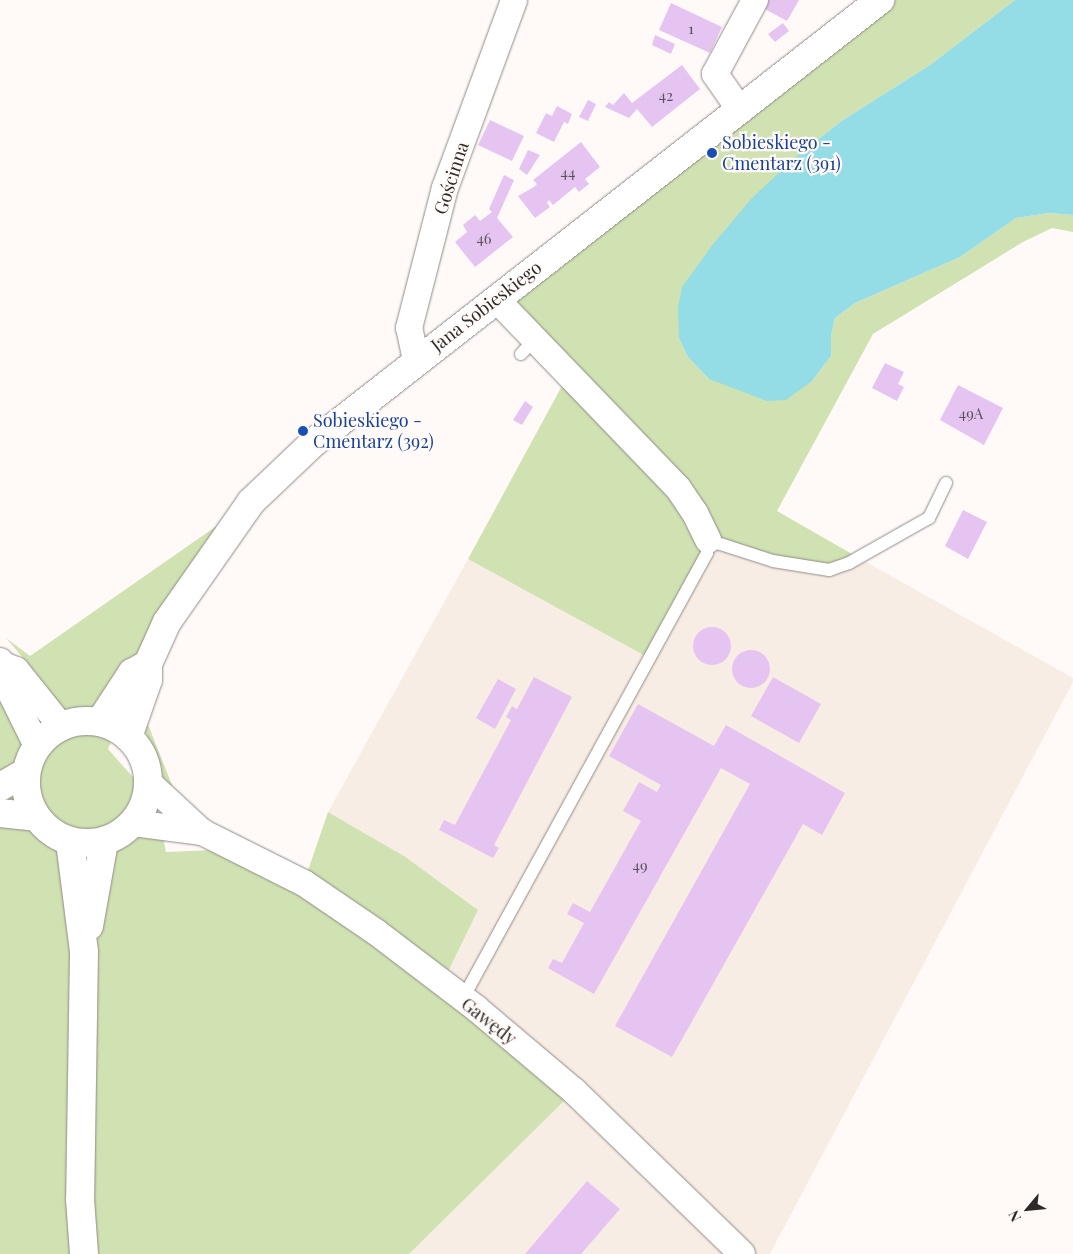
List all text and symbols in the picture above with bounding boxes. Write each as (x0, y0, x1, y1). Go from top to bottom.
house number: 1 (688, 20, 694, 38)
house number: 42 (659, 87, 673, 105)
place label: Sobieskiego - Cmentarz (391) (722, 132, 841, 174)
street label: Gościnna (429, 139, 473, 217)
marker: Sobieskiego - Cmentarz (391) (706, 147, 718, 159)
house number: 44 (561, 164, 575, 182)
house number: 46 (476, 230, 492, 248)
street label: Jana Sobieskiego (426, 256, 546, 356)
house number: 49A (959, 405, 983, 423)
place label: Sobieskiego - Cmentarz (392) (313, 410, 434, 452)
marker: Sobieskiego - Cmentarz (392) (297, 425, 309, 437)
house number: 49 (632, 857, 648, 875)
street label: Gawędy (457, 993, 521, 1049)
north arrow (1003, 1184, 1053, 1234)
text: N (1004, 1207, 1025, 1225)

